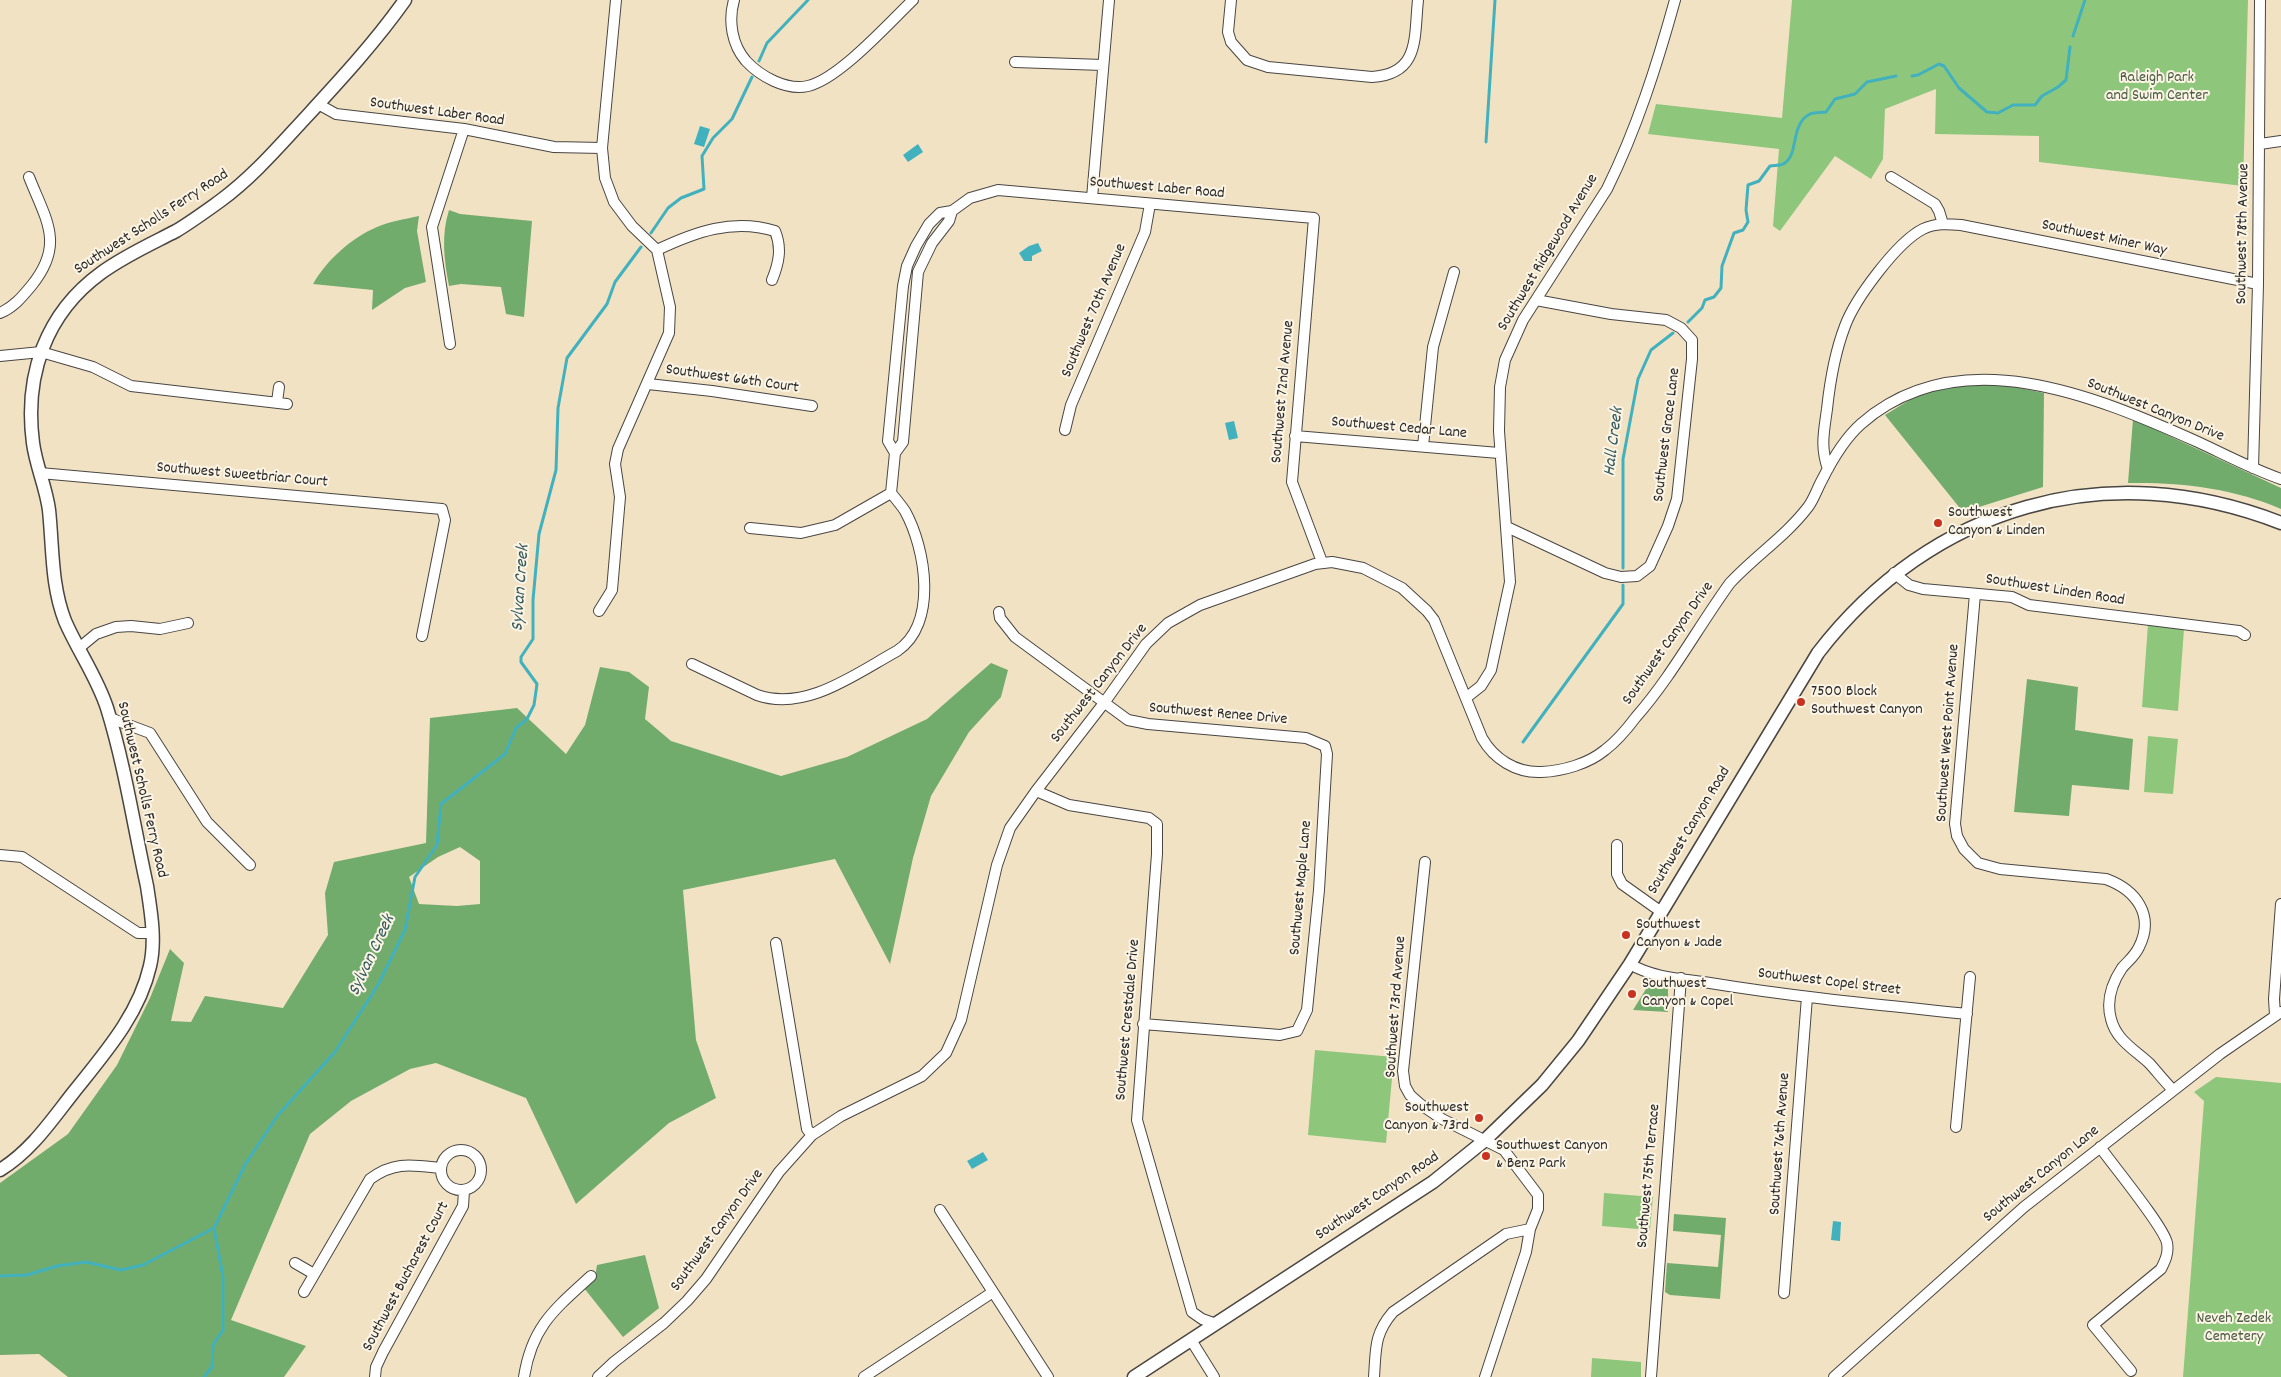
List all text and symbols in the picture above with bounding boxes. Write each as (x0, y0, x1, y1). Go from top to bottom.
park label: Raleigh Park and Swim Center (2106, 69, 2208, 107)
street label: Southwest Laber Road (369, 94, 505, 132)
street label: Southwest 78th Avenue (2233, 163, 2255, 305)
street label: Southwest Scholls Ferry Road (71, 166, 233, 280)
street label: Southwest Ridgewood Avenue (1494, 171, 1604, 335)
street label: Southwest Laber Road (1089, 174, 1225, 204)
street label: Southwest Miner Way (2040, 216, 2168, 262)
street label: Southwest 70th Avenue (1058, 241, 1132, 381)
street label: Southwest 72nd Avenue (1268, 320, 1300, 464)
street label: Southwest 66th Court (664, 361, 800, 399)
street label: Southwest Grace Lane (1650, 367, 1686, 503)
street label: Southwest Canyon Drive (2084, 375, 2226, 447)
water label: Hall Creek (1600, 406, 1630, 478)
street label: Southwest Cedar Lane (1330, 414, 1468, 444)
street label: Southwest Sweetbriar Court (156, 459, 328, 493)
place label: Southwest Canyon & Linden (1948, 504, 2045, 542)
marker: Southwest Canyon & Linden (1932, 517, 1944, 529)
water label: Sylvan Creek (508, 544, 536, 632)
street label: Southwest Linden Road (1984, 571, 2126, 611)
street label: Southwest Canyon Drive (1619, 579, 1719, 709)
street label: Southwest Canyon Drive (1047, 620, 1153, 748)
street label: Southwest West Point Avenue (1933, 643, 1965, 823)
place label: 7500 Block Southwest Canyon (1811, 683, 1923, 721)
marker: 7500 Block Southwest Canyon (1795, 696, 1807, 708)
street label: Southwest Renee Drive (1148, 699, 1288, 731)
street label: Southwest Scholls Ferry Road (111, 700, 171, 880)
street label: Southwest Canyon Road (1644, 764, 1736, 898)
street label: Southwest Maple Lane (1287, 820, 1317, 956)
water label: Sylvan Creek (345, 912, 401, 1000)
place label: Southwest Canyon & Jade (1636, 916, 1722, 954)
marker: Southwest Canyon & Jade (1620, 929, 1632, 941)
street label: Southwest 73rd Avenue (1382, 935, 1412, 1079)
street label: Southwest Crestdale Drive (1112, 939, 1146, 1101)
street label: Southwest Copel Street (1756, 965, 1902, 1001)
place label: Southwest Canyon & Copel (1642, 975, 1733, 1013)
marker: Southwest Canyon & Copel (1626, 988, 1638, 1000)
street label: Southwest 76th Avenue (1766, 1072, 1796, 1216)
place label: Southwest Canyon & 73rd (1384, 1099, 1469, 1137)
street label: Southwest 75th Terrace (1634, 1103, 1666, 1249)
marker: Southwest Canyon & 73rd (1473, 1112, 1485, 1124)
street label: Southwest Canyon Lane (1980, 1122, 2104, 1228)
place label: Southwest Canyon & Benz Park (1496, 1137, 1608, 1175)
street label: Southwest Canyon Road (1312, 1148, 1444, 1246)
marker: Southwest Canyon & Benz Park (1480, 1150, 1492, 1162)
street label: Southwest Canyon Drive (667, 1166, 769, 1296)
street label: Southwest Bucharest Court (359, 1199, 455, 1355)
park label: Neveh Zedek Cemetery (2197, 1310, 2271, 1348)

